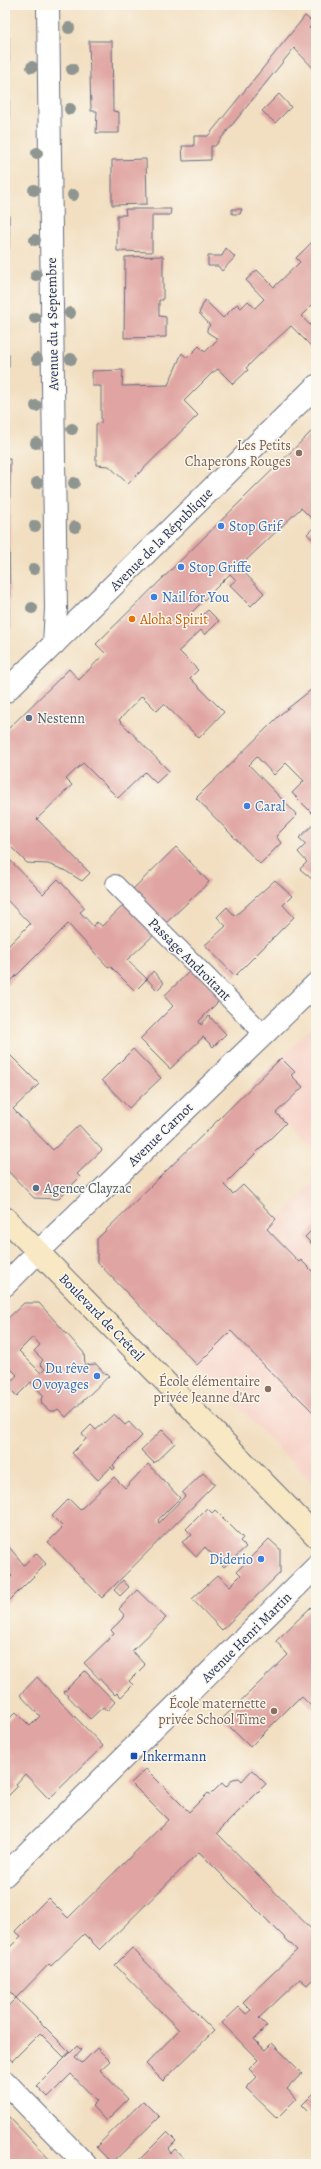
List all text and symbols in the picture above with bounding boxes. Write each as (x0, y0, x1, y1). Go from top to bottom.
street label: Avenue du 4 Septembre (42, 257, 63, 392)
place label: Les Petits Chaperons Rouges (185, 436, 291, 471)
marker: Les Petits Chaperons Rouges (294, 448, 304, 458)
street label: Avenue de la République (105, 484, 217, 596)
place label: Stop Grif (229, 517, 284, 536)
marker: Stop Grif (216, 521, 226, 531)
place label: Stop Griffe (189, 558, 251, 577)
marker: Stop Griffe (176, 562, 186, 572)
place label: Nail for You (162, 588, 230, 607)
marker: Nail for You (149, 592, 159, 602)
place label: Aloha Spirit (139, 610, 208, 629)
marker: Aloha Spirit (127, 614, 137, 624)
place label: Nestenn (37, 709, 85, 728)
marker: Nestenn (24, 713, 34, 723)
place label: Caral (255, 797, 286, 816)
marker: Caral (242, 801, 252, 811)
street label: Passage Androitant (144, 914, 236, 1005)
street label: Avenue Carnot (123, 1098, 198, 1171)
place label: Agence Clayzac (43, 1179, 132, 1198)
marker: Agence Clayzac (31, 1183, 41, 1193)
street label: Boulevard de Créteil (55, 1269, 149, 1366)
place label: Du rêve O voyages (32, 1359, 89, 1394)
marker: Du rêve O voyages (92, 1371, 102, 1381)
place label: École élémentaire privée Jeanne d'Arc (153, 1372, 260, 1407)
marker: École élémentaire privée Jeanne d'Arc (263, 1384, 273, 1394)
place label: Diderio (209, 1550, 253, 1569)
marker: Diderio (256, 1554, 266, 1564)
street label: Avenue Henri Martin (196, 1588, 296, 1687)
place label: École maternette privée School Time (158, 1694, 266, 1729)
marker: École maternette privée School Time (269, 1706, 279, 1716)
place label: Inkermann (142, 1747, 207, 1766)
marker: Inkermann (129, 1751, 139, 1761)

